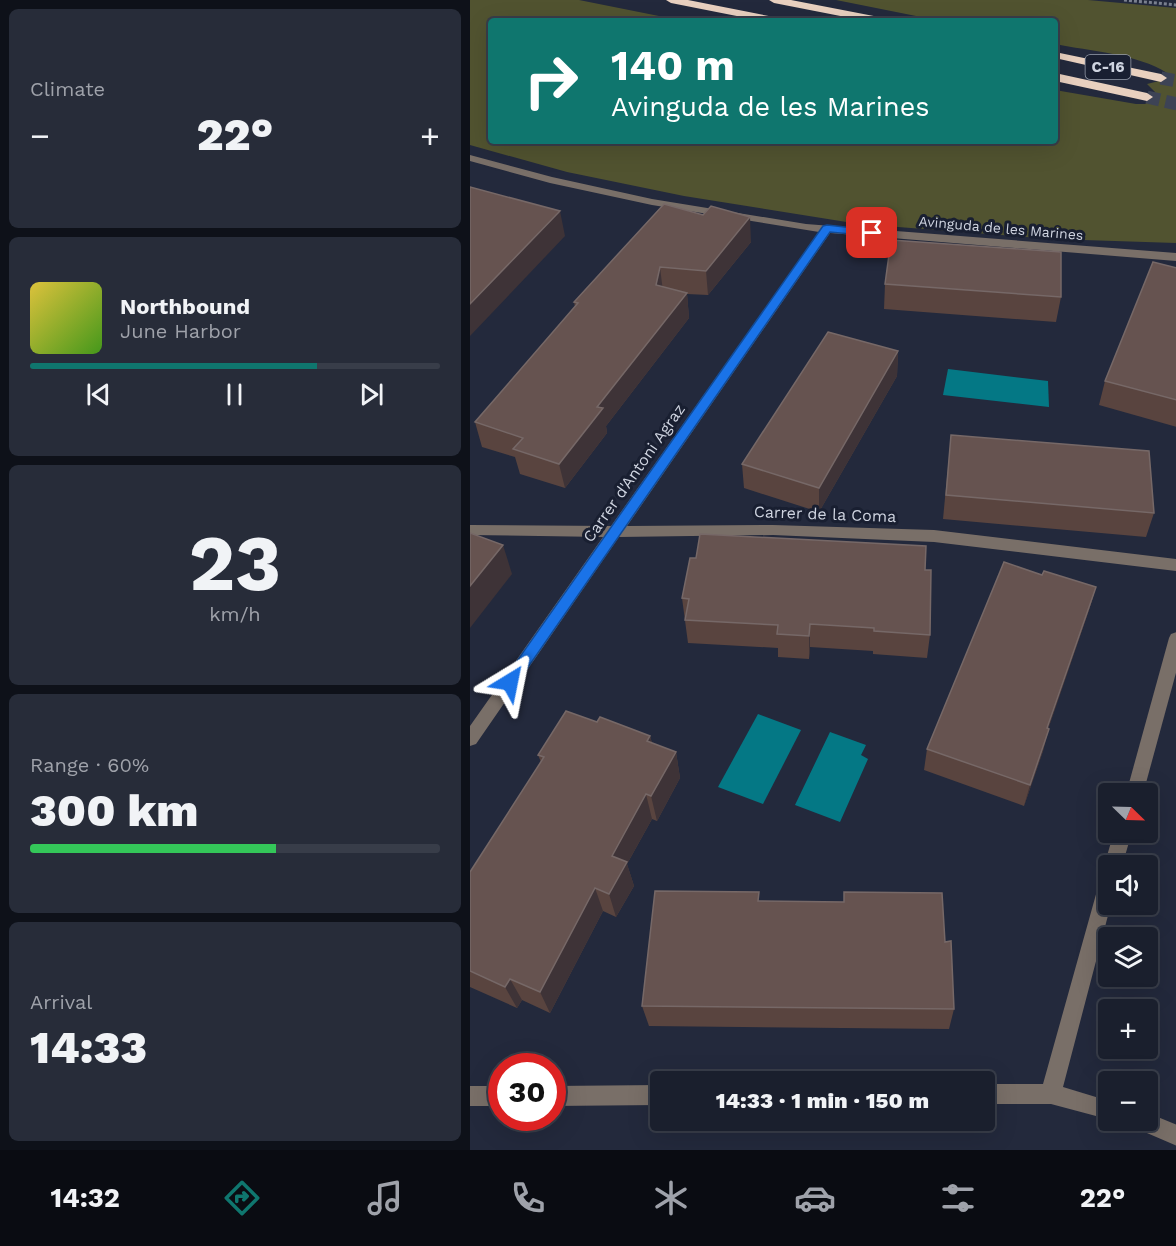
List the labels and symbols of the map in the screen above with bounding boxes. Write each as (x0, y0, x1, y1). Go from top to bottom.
road number: C-16 (1086, 55, 1130, 79)
pin (846, 207, 897, 258)
street label: Avinguda de les Marines (918, 213, 1084, 243)
street label: Carrer d'Antoni Agraz (579, 400, 689, 546)
street label: Carrer de la Coma (754, 502, 896, 526)
position arrow (478, 650, 542, 714)
north arrow (1098, 783, 1158, 843)
speed limit sign: 30 (488, 1053, 566, 1131)

